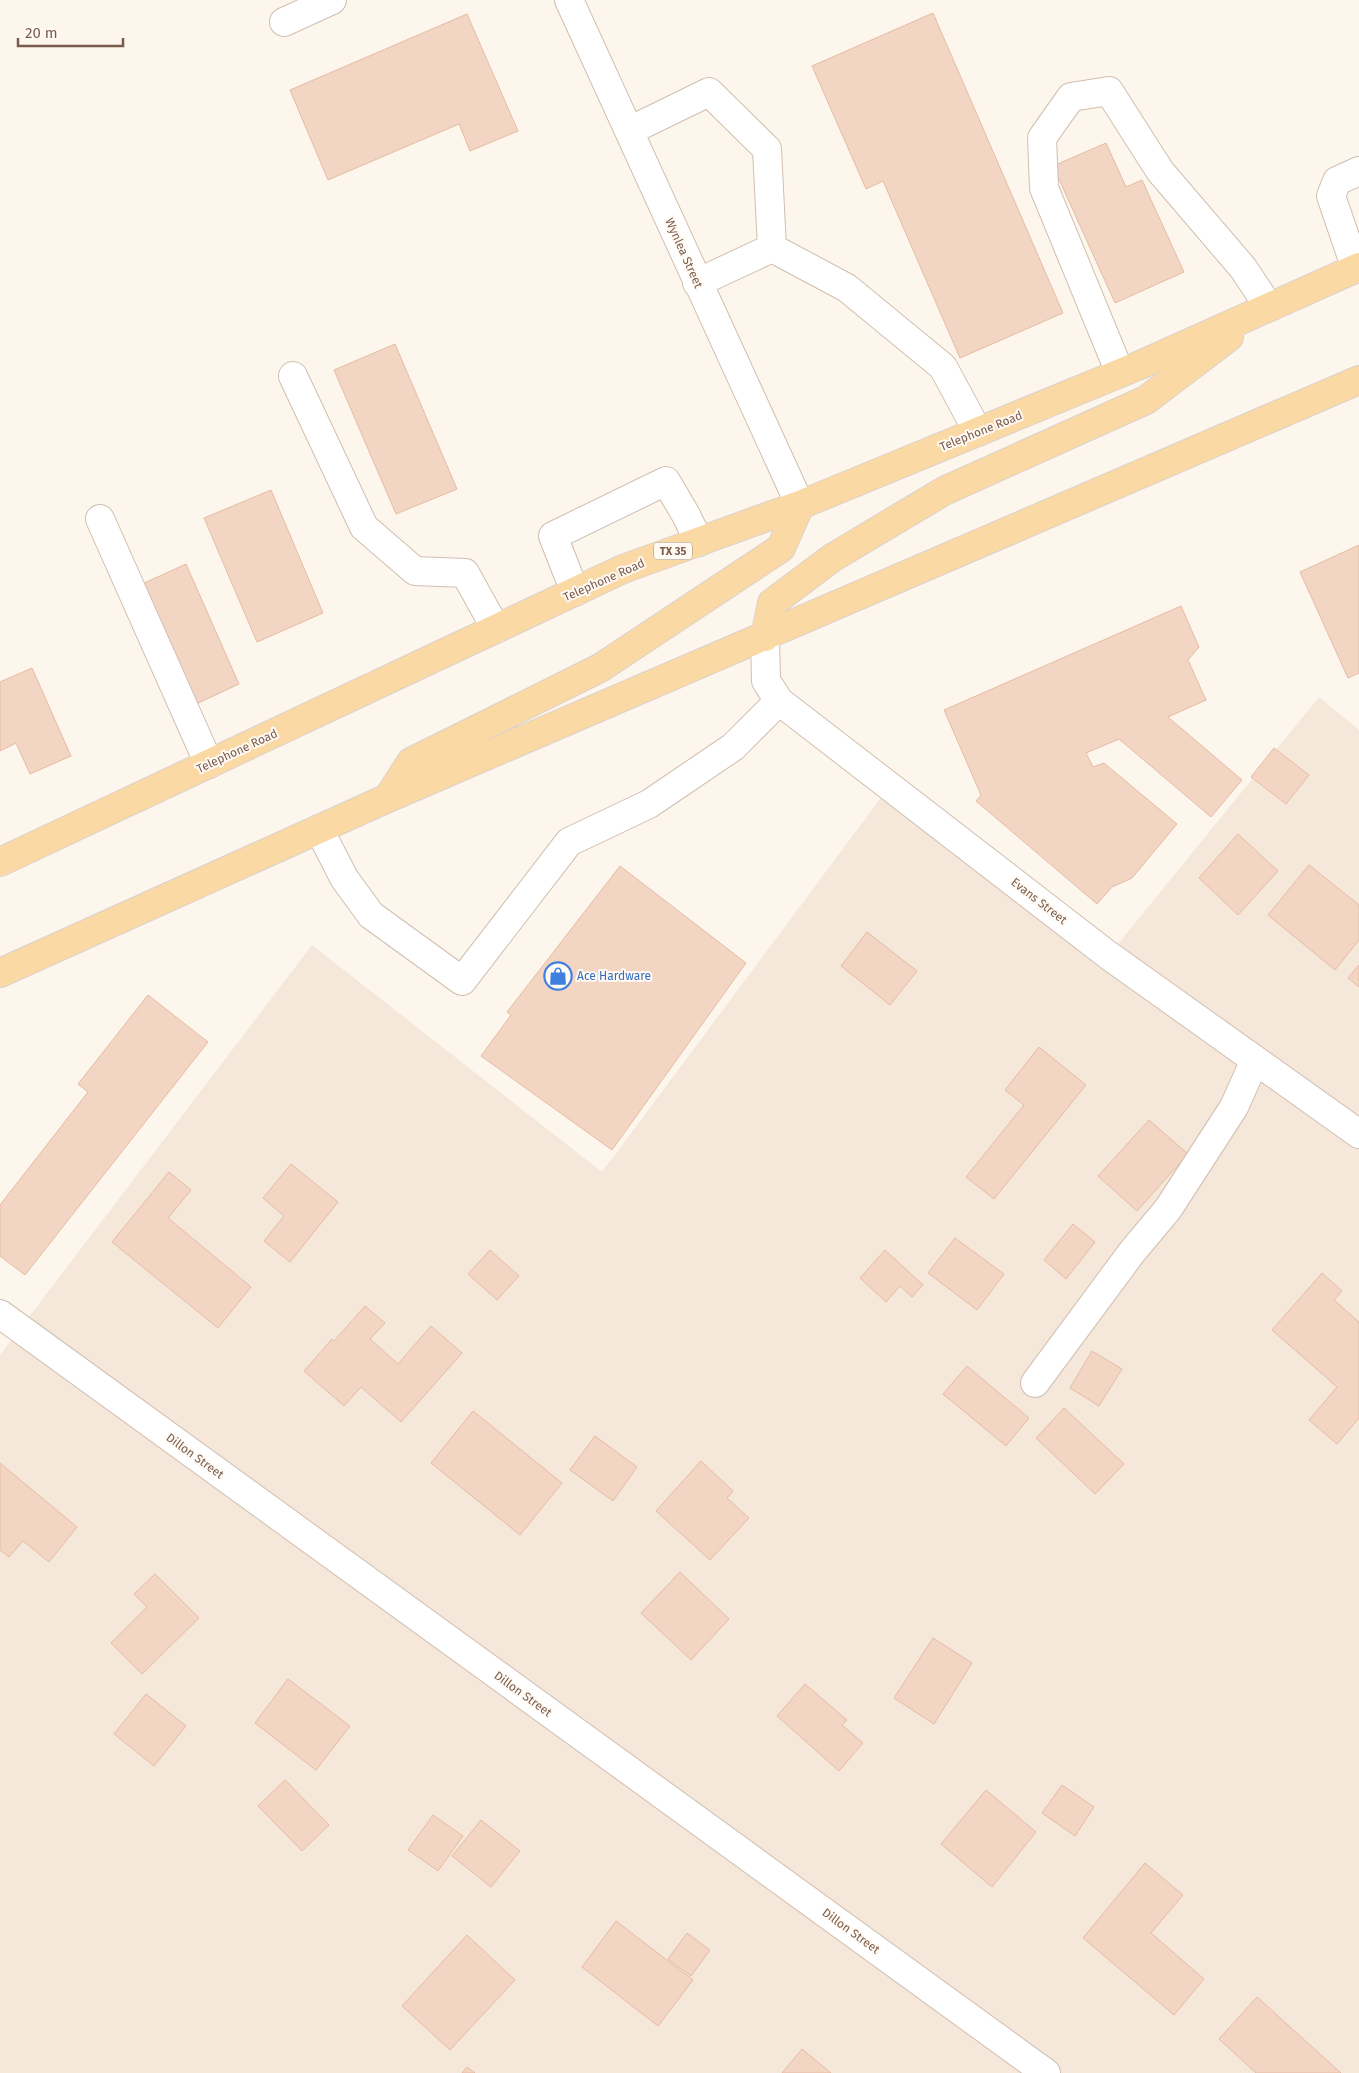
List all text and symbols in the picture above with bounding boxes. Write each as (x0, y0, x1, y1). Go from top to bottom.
scale bar (18, 15, 122, 47)
text: 20 m (25, 24, 58, 42)
street label: Wynlea Street (662, 216, 706, 291)
street label: Telephone Road (938, 408, 1024, 454)
road number: TX 35 (654, 542, 692, 560)
street label: Telephone Road (561, 556, 647, 604)
street label: Telephone Road (194, 726, 280, 776)
street label: Evans Street (1008, 875, 1070, 927)
shop icon: Ace Hardware (543, 961, 573, 991)
place label: Ace Hardware (577, 969, 651, 983)
street label: Dillon Street (163, 1430, 227, 1482)
street label: Dillon Street (491, 1668, 555, 1720)
street label: Dillon Street (819, 1905, 883, 1957)

